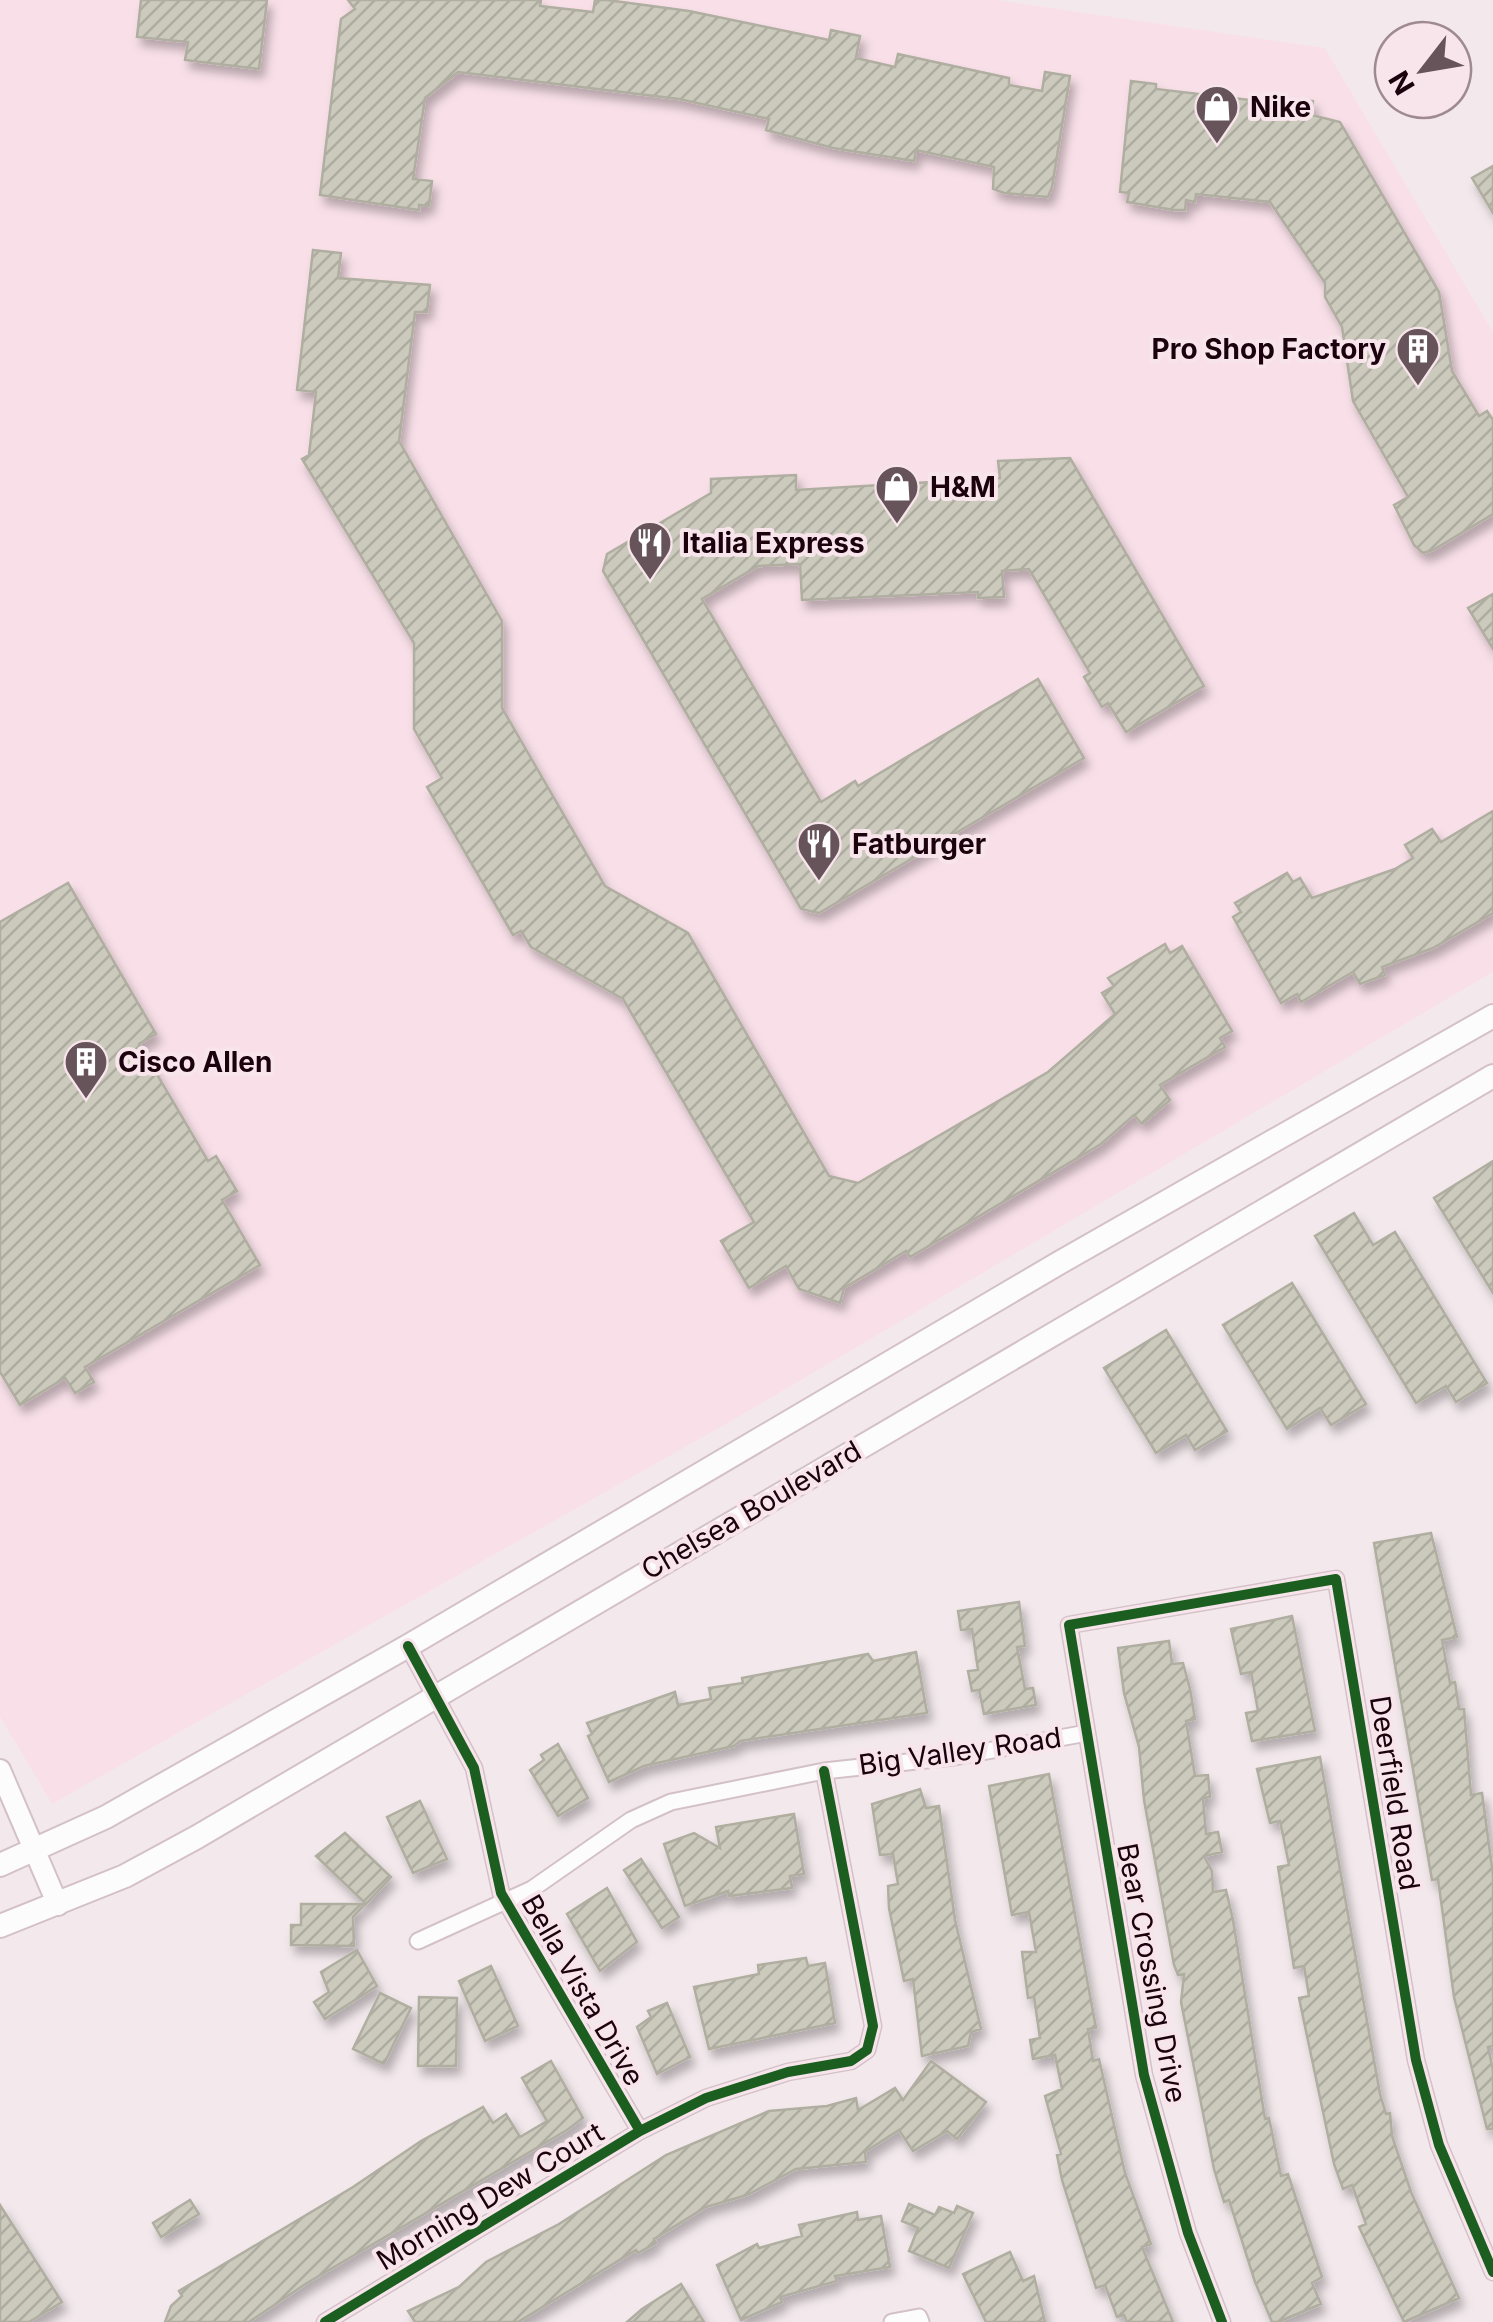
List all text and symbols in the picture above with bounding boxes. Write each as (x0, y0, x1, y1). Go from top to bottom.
north arrow (1373, 20, 1473, 120)
text: N (1382, 65, 1422, 101)
shop icon: Nike (1194, 84, 1240, 145)
place label: Nike (1250, 90, 1311, 124)
building icon: Pro Shop Factory (1395, 326, 1441, 387)
place label: Pro Shop Factory (1152, 332, 1386, 366)
shop icon: H&M (874, 464, 920, 525)
place label: H&M (930, 470, 996, 504)
restaurant icon: Italia Express (627, 520, 673, 581)
place label: Italia Express (682, 526, 865, 560)
restaurant icon: Fatburger (796, 821, 842, 882)
place label: Fatburger (852, 827, 986, 861)
building icon: Cisco Allen (63, 1039, 109, 1100)
place label: Cisco Allen (118, 1045, 272, 1079)
street label: Chelsea Boulevard (635, 1433, 867, 1587)
street label: Deerfield Road (1363, 1693, 1427, 1893)
street label: Big Valley Road (856, 1720, 1064, 1782)
street label: Bear Crossing Drive (1110, 1840, 1194, 2106)
street label: Bella Vista Drive (515, 1888, 651, 2092)
street label: Morning Dew Court (370, 2115, 610, 2277)

